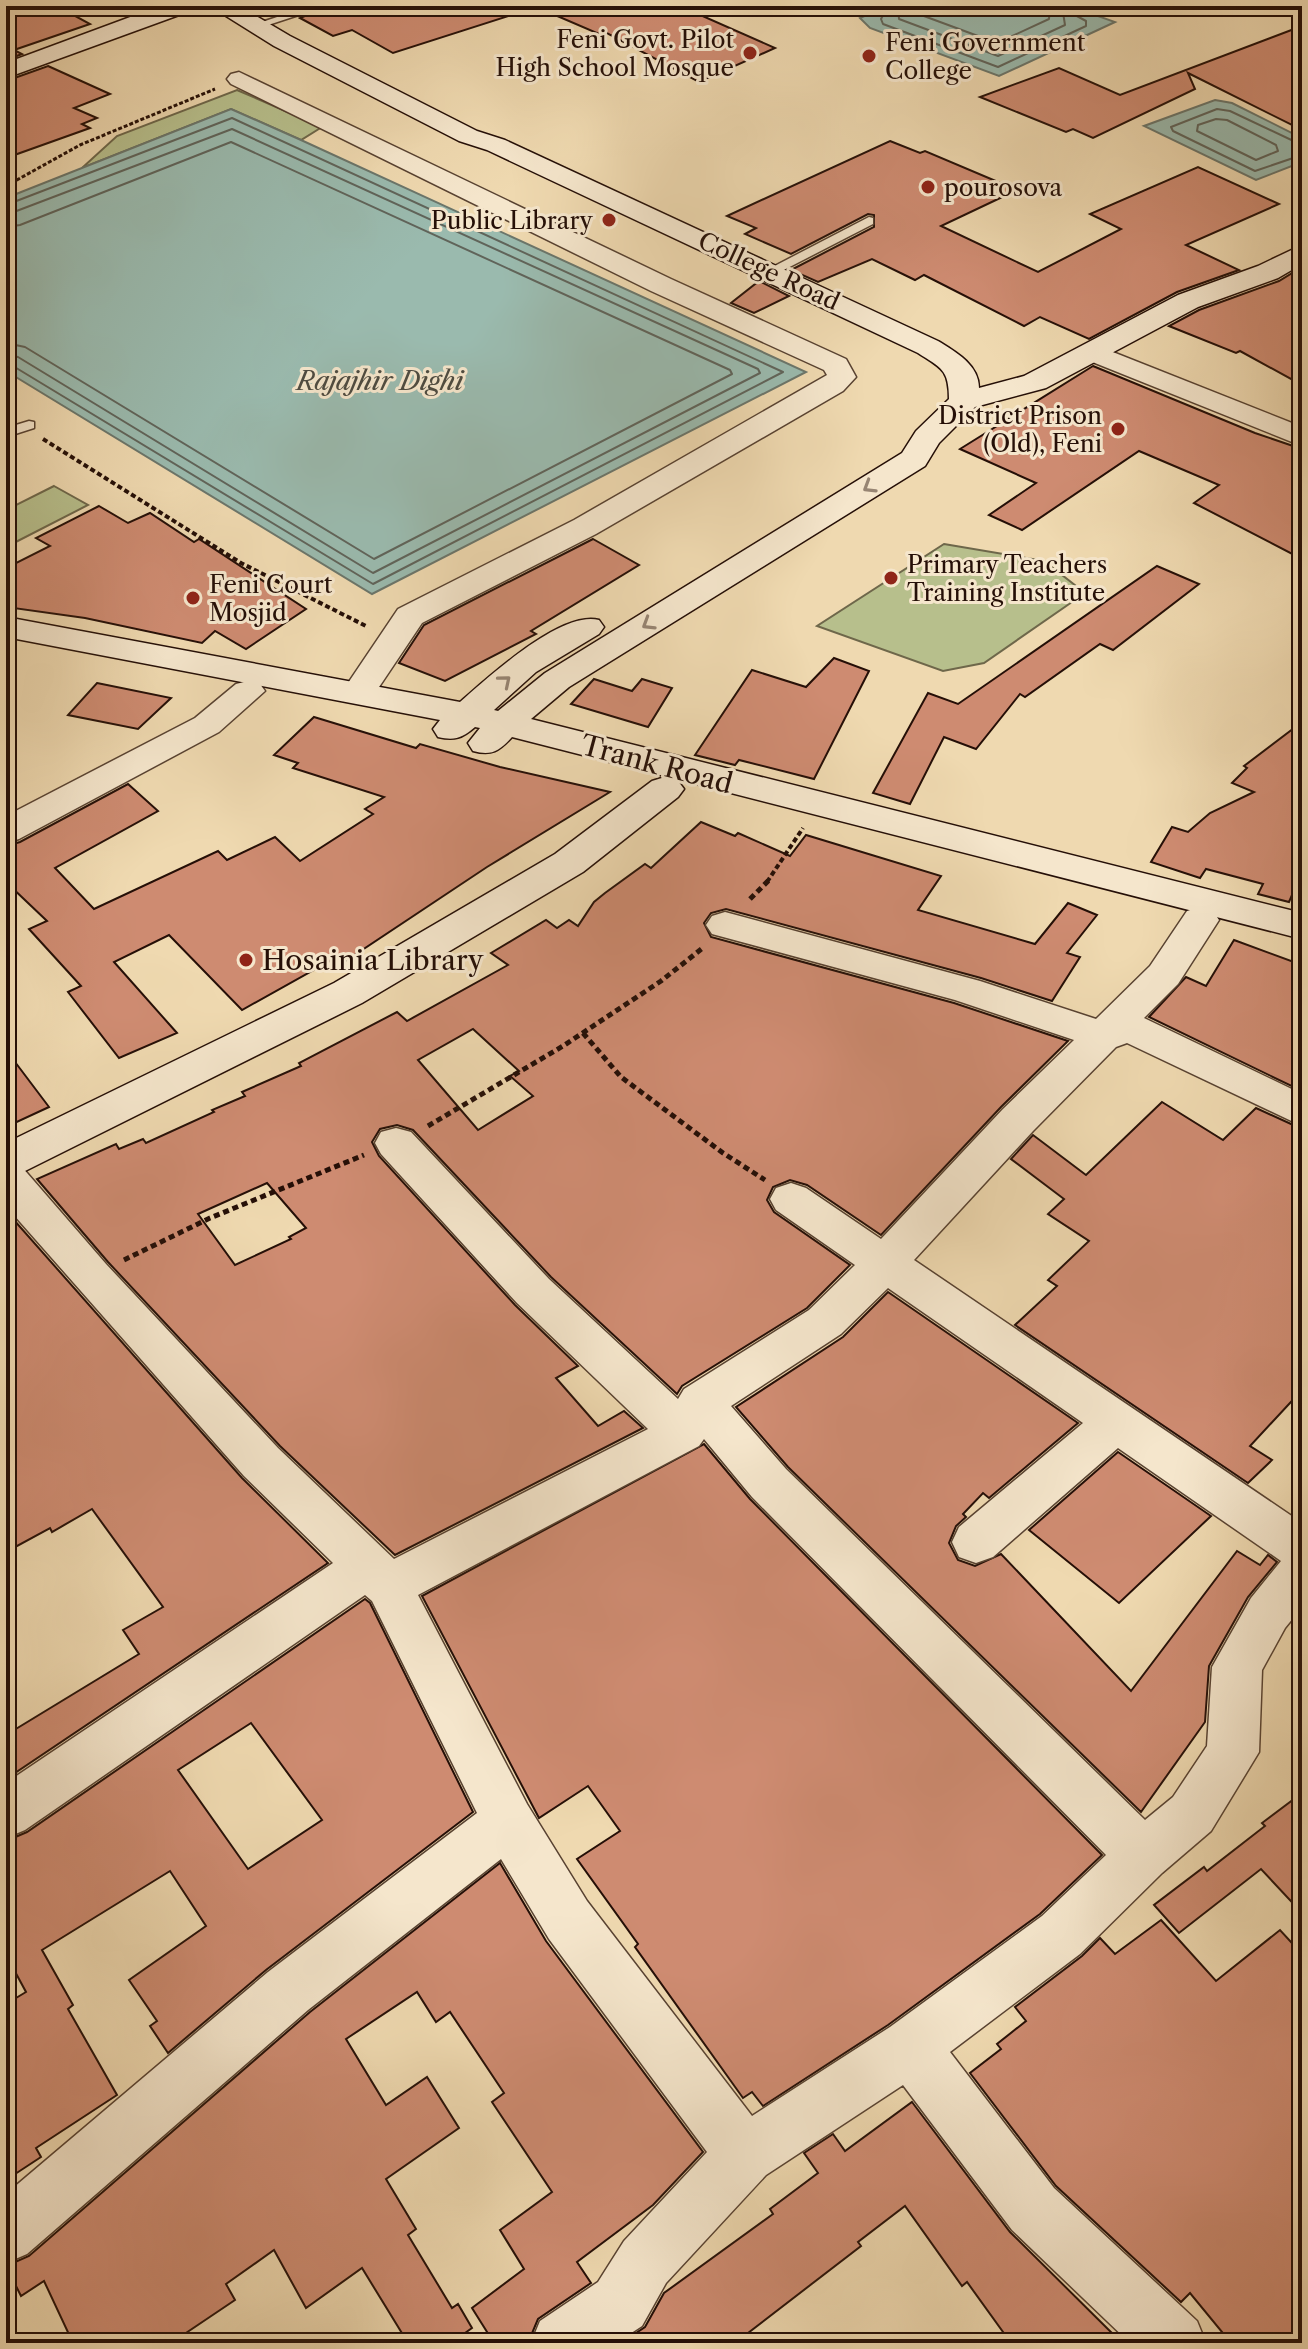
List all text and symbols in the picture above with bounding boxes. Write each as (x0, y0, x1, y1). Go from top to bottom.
place label: Feni Govt. Pilot High School Mosque (496, 25, 735, 82)
place label: Feni Government College (885, 28, 1086, 85)
marker: Feni Govt. Pilot High School Mosque (741, 44, 759, 62)
marker: Feni Government College (860, 47, 878, 65)
place label: pourosova (944, 173, 1063, 202)
marker: pourosova (919, 178, 937, 196)
place label: Public Library (431, 206, 594, 235)
marker: Public Library (600, 211, 618, 229)
street label: College Road (694, 226, 845, 317)
water label: Rajajhir Dighi (295, 365, 465, 397)
place label: District Prison (Old), Feni (938, 401, 1102, 458)
marker: District Prison (Old), Feni (1109, 420, 1127, 438)
one-way arrow (863, 478, 878, 493)
place label: Primary Teachers Training Institute (907, 550, 1107, 607)
marker: Primary Teachers Training Institute (882, 569, 900, 587)
place label: Feni Court Mosjid (209, 570, 333, 627)
marker: Feni Court Mosjid (184, 589, 202, 607)
one-way arrow (642, 615, 657, 630)
one-way arrow (496, 676, 510, 691)
street label: Trank Road (577, 727, 737, 801)
place label: Hosainia Library (262, 943, 484, 977)
marker: Hosainia Library (237, 951, 255, 969)

